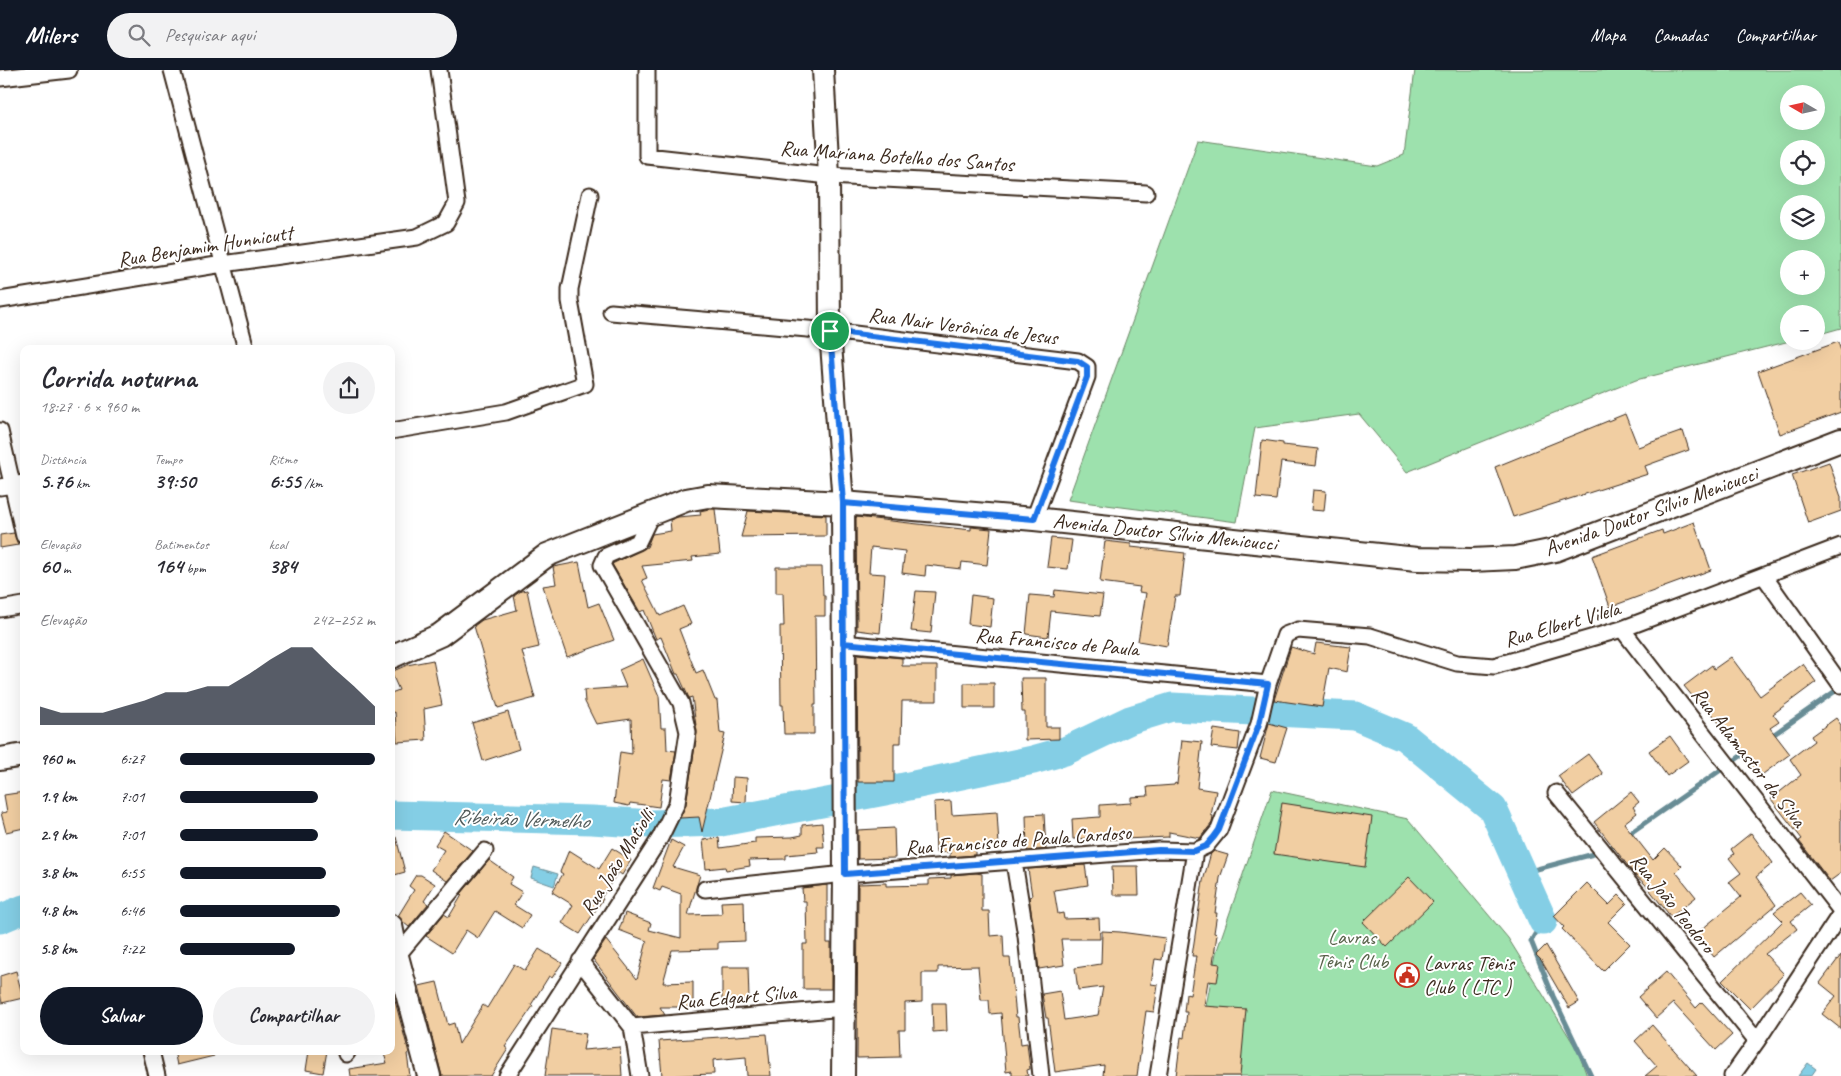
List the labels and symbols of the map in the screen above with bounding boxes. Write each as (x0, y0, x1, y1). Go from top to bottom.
north arrow (1780, 85, 1825, 130)
street label: Rua Mariana Botelho dos Santos (779, 135, 1016, 177)
street label: Rua Benjamim Hunnicutt (116, 219, 297, 273)
street label: Rua Nair Verônica de Jesus (867, 301, 1061, 351)
pin (809, 310, 851, 352)
street label: Avenida Doutor Sílvio Menicucci (1541, 459, 1764, 562)
street label: Avenida Doutor Sílvio Menicucci (1052, 507, 1281, 557)
street label: Rua Elbert Vilela (1501, 594, 1625, 653)
street label: Rua Francisco de Paula (974, 622, 1142, 662)
street label: Rua Adamastor da Silva (1686, 682, 1813, 834)
street label: Rua João Matiolli (574, 802, 662, 920)
water label: Ribeirão Vermelho (453, 803, 592, 835)
street label: Rua Francisco de Paula Cardoso (904, 819, 1133, 861)
street label: Rua João Teodoro (1625, 848, 1723, 960)
park label: Lavras Tênis Club (1316, 924, 1390, 974)
place label: Lavras Tênis Club ( LTC ) (1424, 950, 1516, 1000)
public building icon: Lavras Tênis Club ( LTC ) (1394, 962, 1420, 988)
street label: Rua Edgart Silva (675, 979, 799, 1015)

